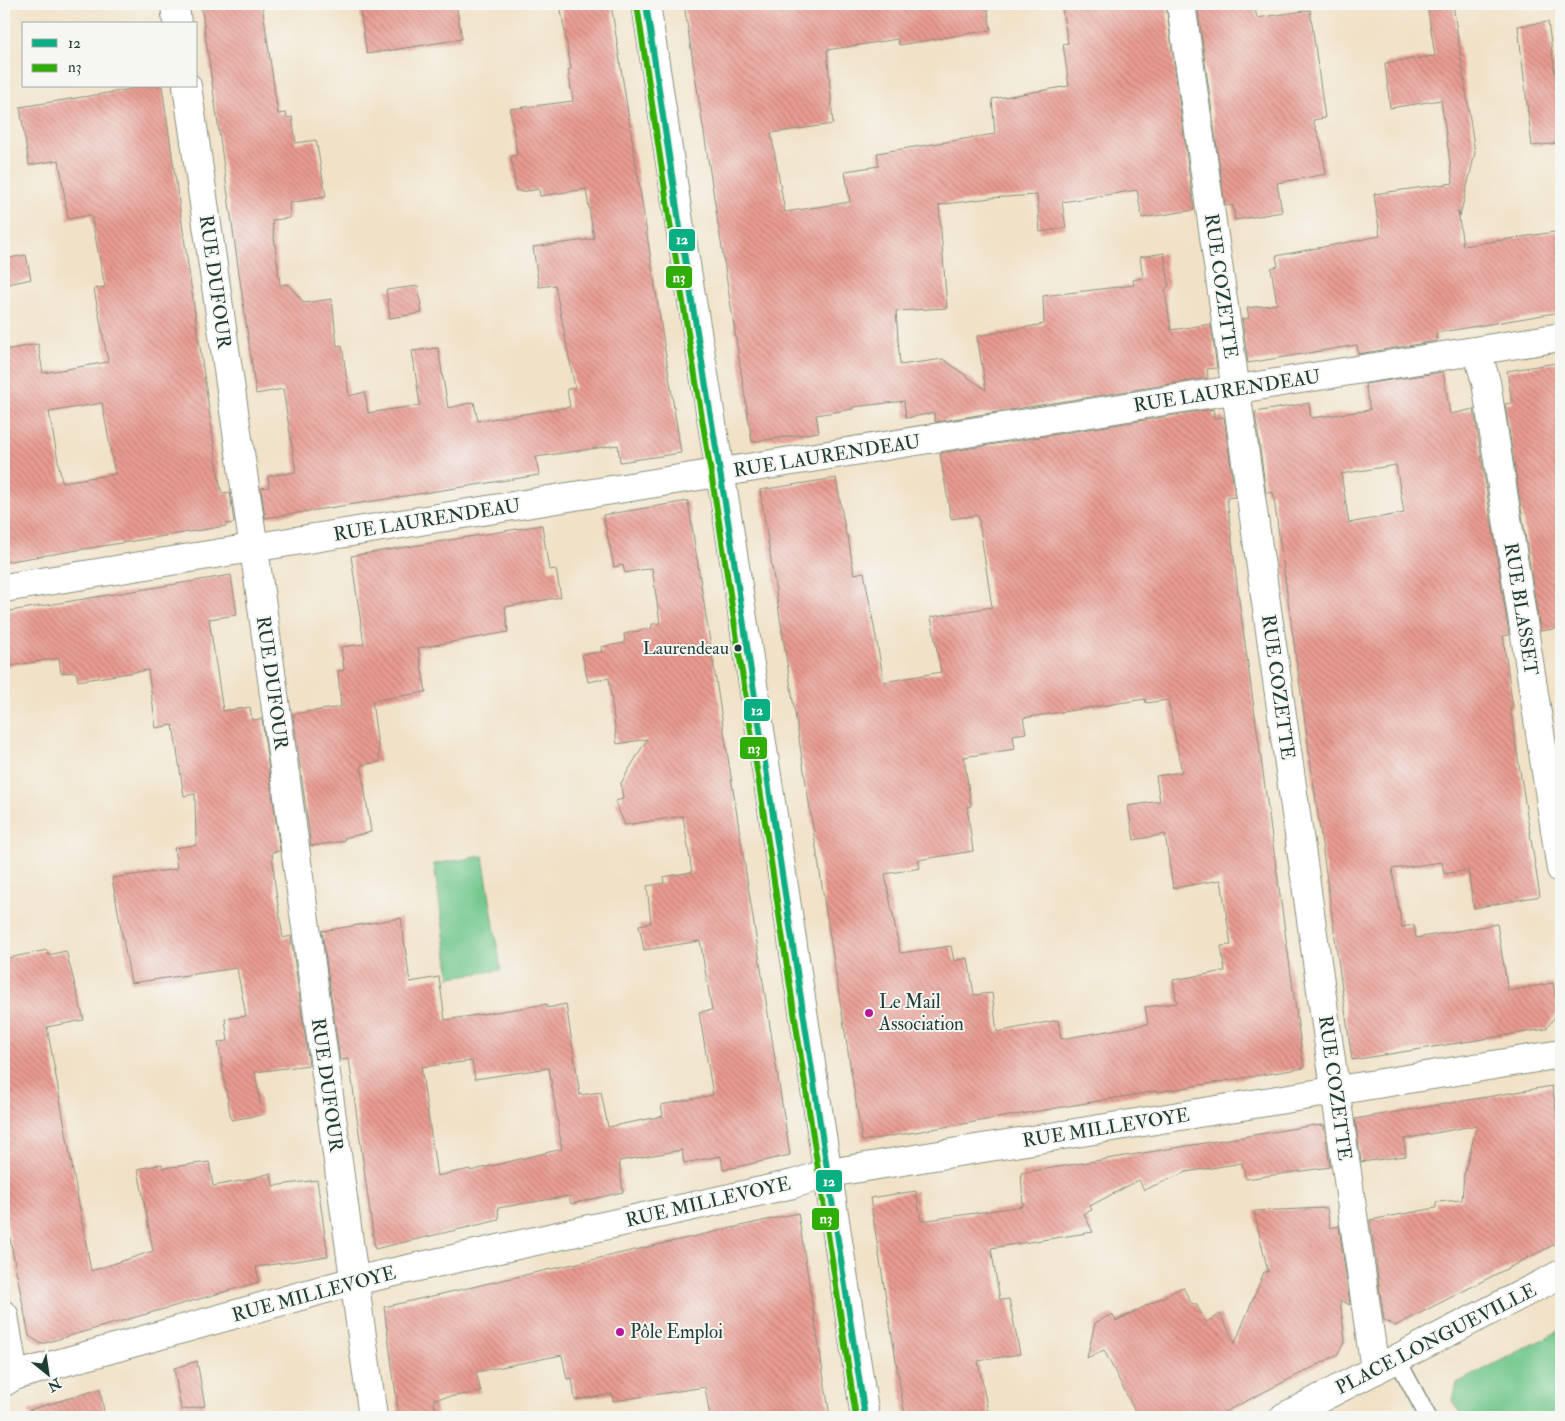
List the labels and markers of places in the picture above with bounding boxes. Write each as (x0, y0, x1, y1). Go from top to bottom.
place label: Laurendeau (643, 637, 729, 660)
marker: Laurendeau (733, 643, 743, 653)
place label: Le Mail Association (878, 990, 964, 1036)
marker: Le Mail Association (863, 1007, 875, 1019)
place label: Pôle Emploi (630, 1320, 723, 1345)
marker: Pôle Emploi (614, 1326, 626, 1338)

